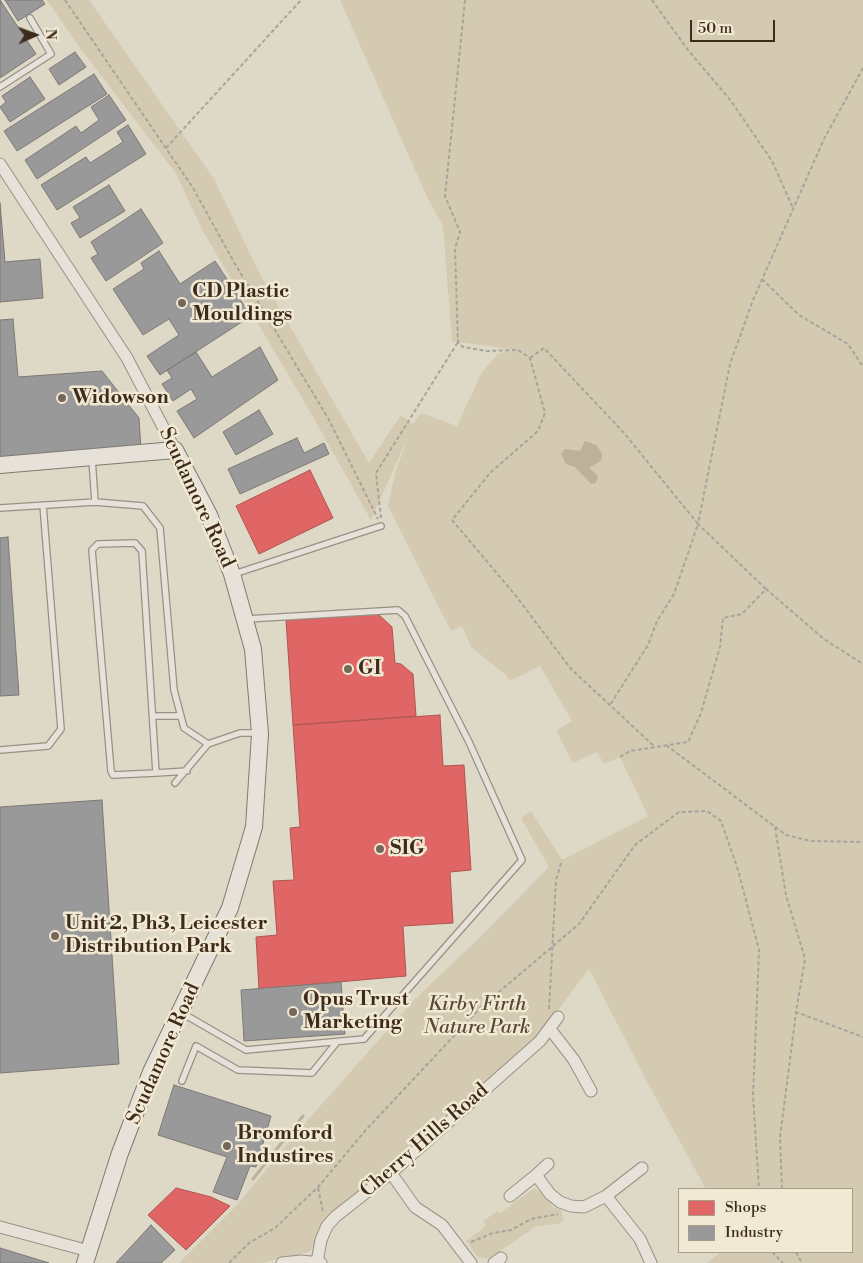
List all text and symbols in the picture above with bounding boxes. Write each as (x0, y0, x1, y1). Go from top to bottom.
north arrow (10, 10, 60, 60)
scale bar (693, 10, 778, 42)
text: 50 m (698, 19, 732, 38)
text: N (41, 29, 59, 40)
place label: CD Plastic Mouldings (192, 280, 292, 327)
marker: CD Plastic Mouldings (176, 297, 188, 309)
place label: Widowson (72, 386, 169, 410)
marker: Widowson (56, 392, 68, 404)
street label: Scudamore Road (153, 424, 239, 572)
place label: GI (358, 657, 382, 681)
marker: GI (342, 663, 354, 675)
place label: SIG (390, 837, 425, 861)
marker: SIG (374, 843, 386, 855)
place label: Unit 2, Ph3, Leicester Distribution Park (65, 912, 268, 959)
marker: Unit 2, Ph3, Leicester Distribution Park (49, 930, 61, 942)
street label: Scudamore Road (122, 980, 206, 1128)
place label: Opus Trust Marketing (303, 988, 408, 1035)
park label: Kirby Firth Nature Park (424, 993, 530, 1040)
marker: Opus Trust Marketing (287, 1006, 299, 1018)
street label: Cherry Hills Road (356, 1079, 494, 1203)
place label: Bromford Industires (237, 1122, 333, 1169)
marker: Bromford Industires (221, 1140, 233, 1152)
legend (678, 1188, 853, 1253)
text: Shops (725, 1198, 766, 1217)
text: Industry (725, 1223, 783, 1242)

